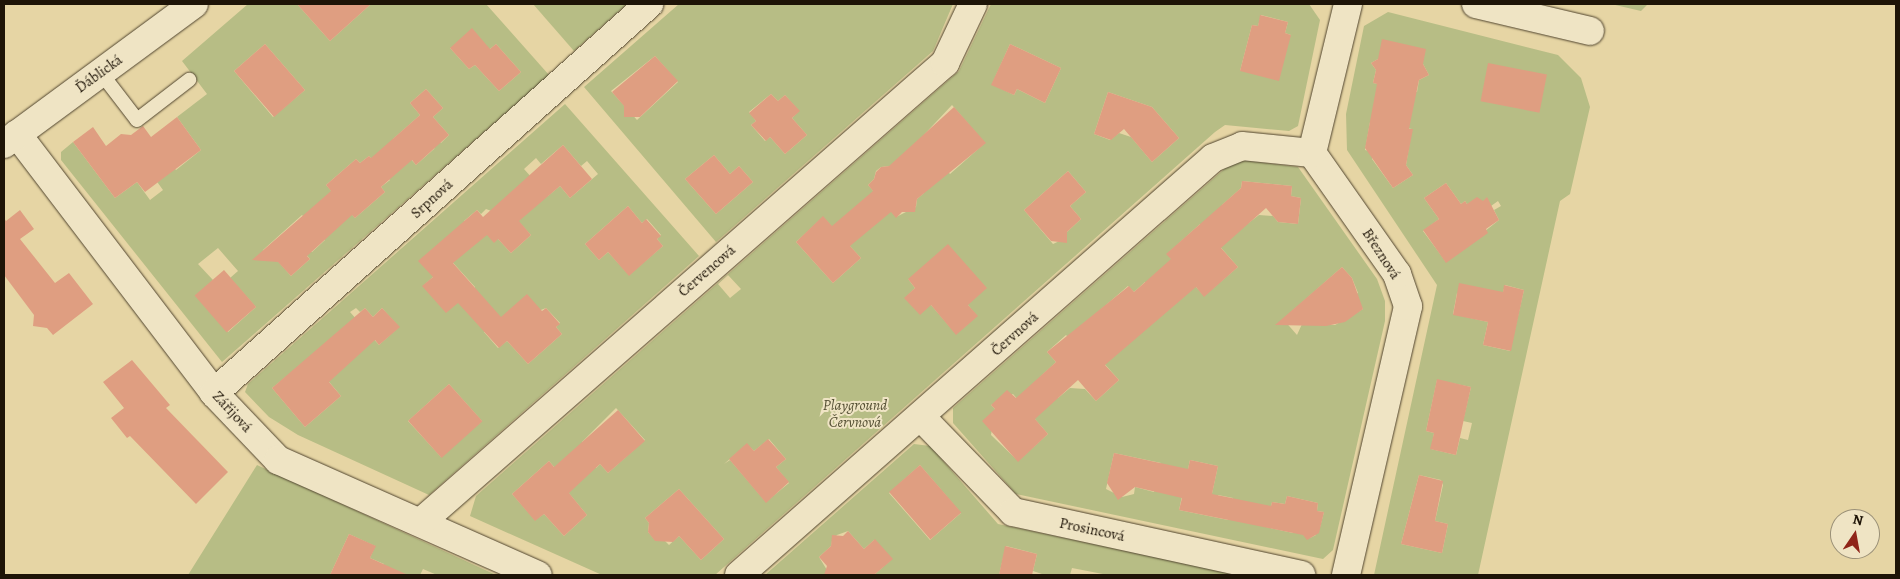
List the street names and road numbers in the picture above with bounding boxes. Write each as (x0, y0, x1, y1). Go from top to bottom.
street label: Ďáblická (72, 51, 126, 97)
street label: Srpnová (407, 175, 457, 223)
street label: Březnová (1358, 225, 1404, 283)
street label: Červencová (675, 241, 739, 301)
street label: Červnová (988, 308, 1042, 360)
street label: Zářijová (208, 388, 256, 436)
street label: Prosincová (1058, 514, 1126, 546)

